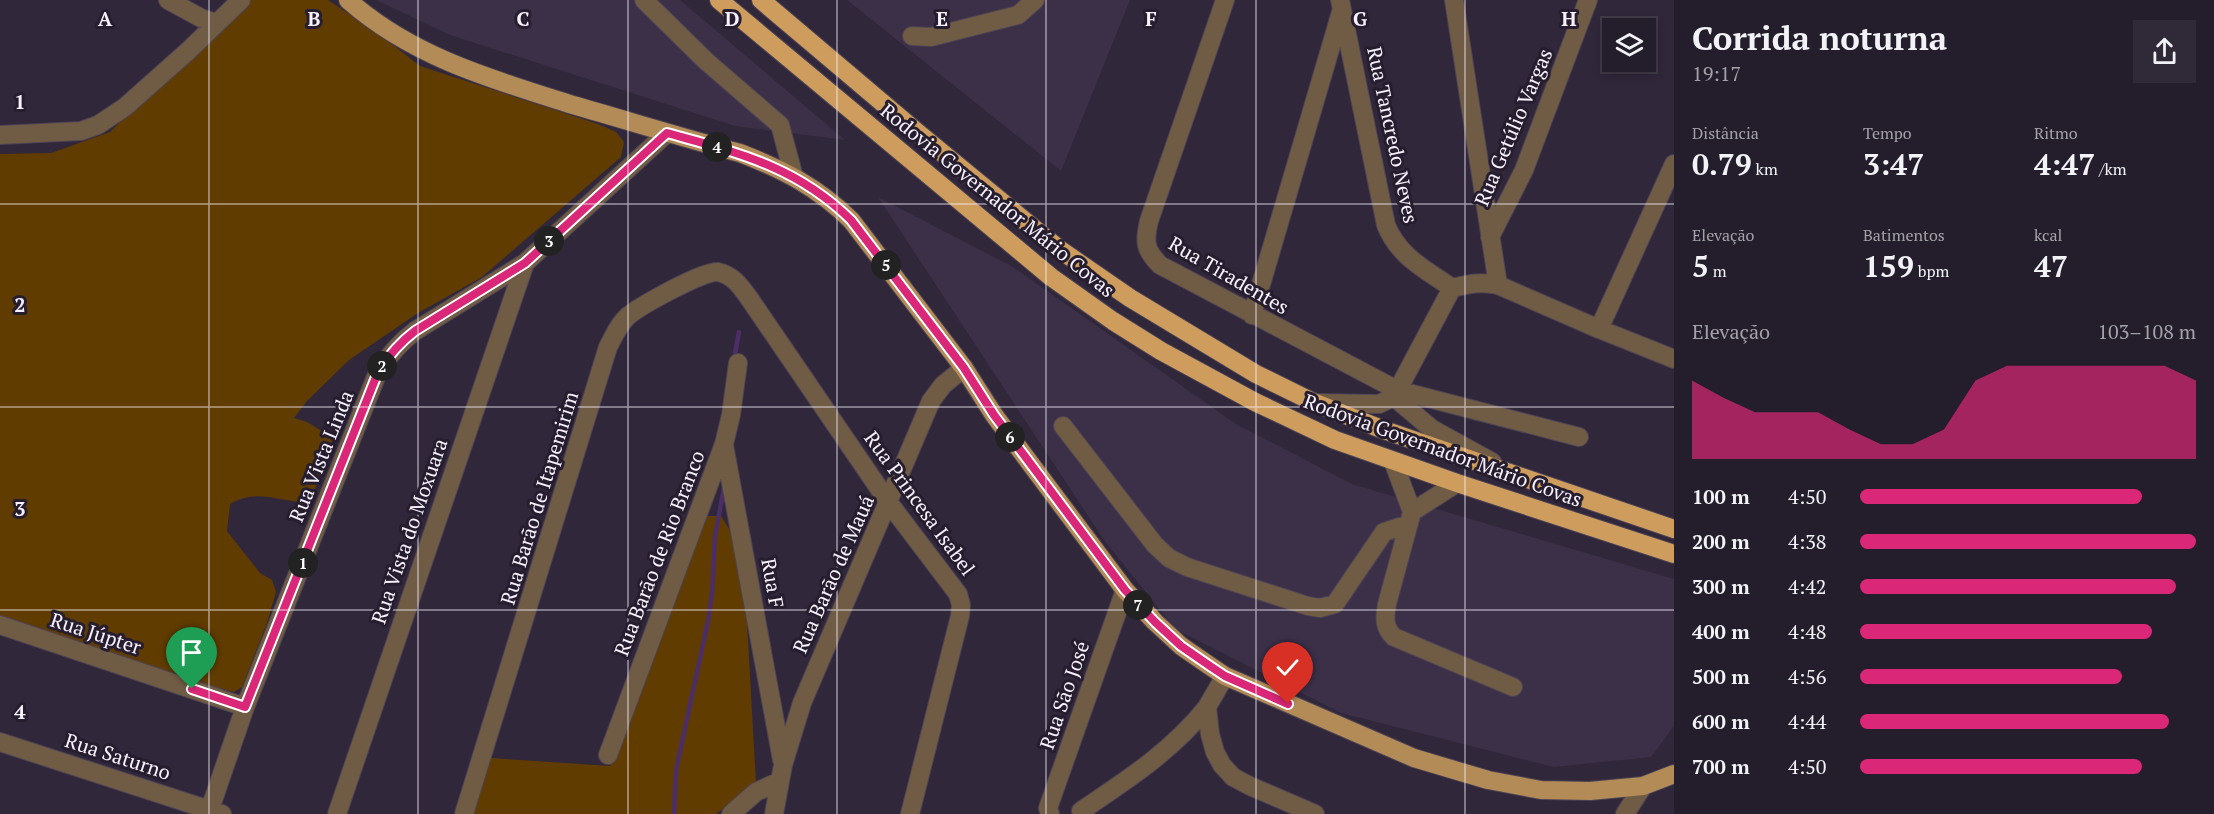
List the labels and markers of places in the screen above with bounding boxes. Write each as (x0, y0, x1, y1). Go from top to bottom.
pin: 4 (702, 132, 732, 162)
pin: 3 (534, 226, 564, 256)
pin: 5 (871, 250, 901, 280)
pin: 2 (367, 351, 397, 381)
pin: 6 (995, 422, 1025, 452)
pin: 1 (288, 548, 318, 578)
pin: 7 (1123, 590, 1153, 620)
pin (166, 627, 217, 689)
pin (1262, 642, 1313, 704)

